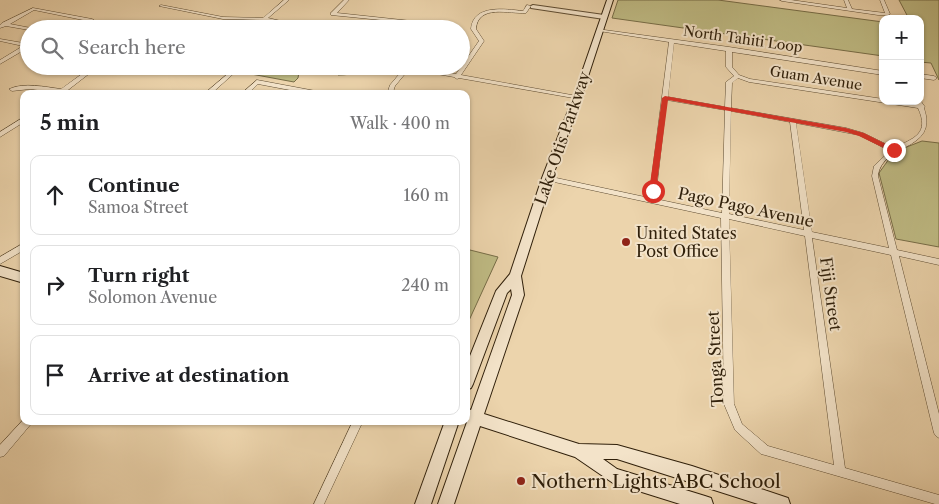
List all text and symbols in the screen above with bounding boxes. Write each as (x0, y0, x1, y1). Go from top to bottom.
map controls (879, 15, 924, 105)
button: + (879, 15, 924, 60)
search box (20, 20, 470, 75)
street label: North Tahiti Loop (682, 22, 804, 56)
icon: search (38, 34, 66, 62)
text: Search here (78, 36, 186, 59)
button: − (879, 60, 924, 105)
street label: Guam Avenue (769, 62, 864, 94)
street label: Lake Otis Parkway (530, 68, 595, 207)
text: 5 min (40, 110, 100, 135)
text: Walk · 400 m (350, 113, 450, 133)
route end (883, 139, 906, 162)
text: Continue (88, 174, 180, 197)
route start (642, 180, 665, 203)
icon: ahead (41, 181, 69, 209)
street label: Pago Pago Avenue (676, 183, 816, 231)
text: 160 m (404, 185, 449, 205)
text: Samoa Street (88, 197, 189, 217)
place label: United States Post Office (636, 223, 737, 261)
marker: United States Post Office (620, 236, 632, 248)
street label: Fiji Street (816, 256, 846, 332)
text: Turn right (88, 264, 189, 287)
icon: right (41, 271, 69, 299)
text: 240 m (401, 275, 449, 295)
text: Solomon Avenue (88, 287, 217, 307)
street label: Tonga Street (702, 310, 728, 408)
icon: arrive (41, 361, 69, 389)
text: Arrive at destination (88, 364, 289, 387)
place label: Nothern Lights ABC School (531, 470, 781, 493)
marker: Nothern Lights ABC School (515, 475, 527, 487)

